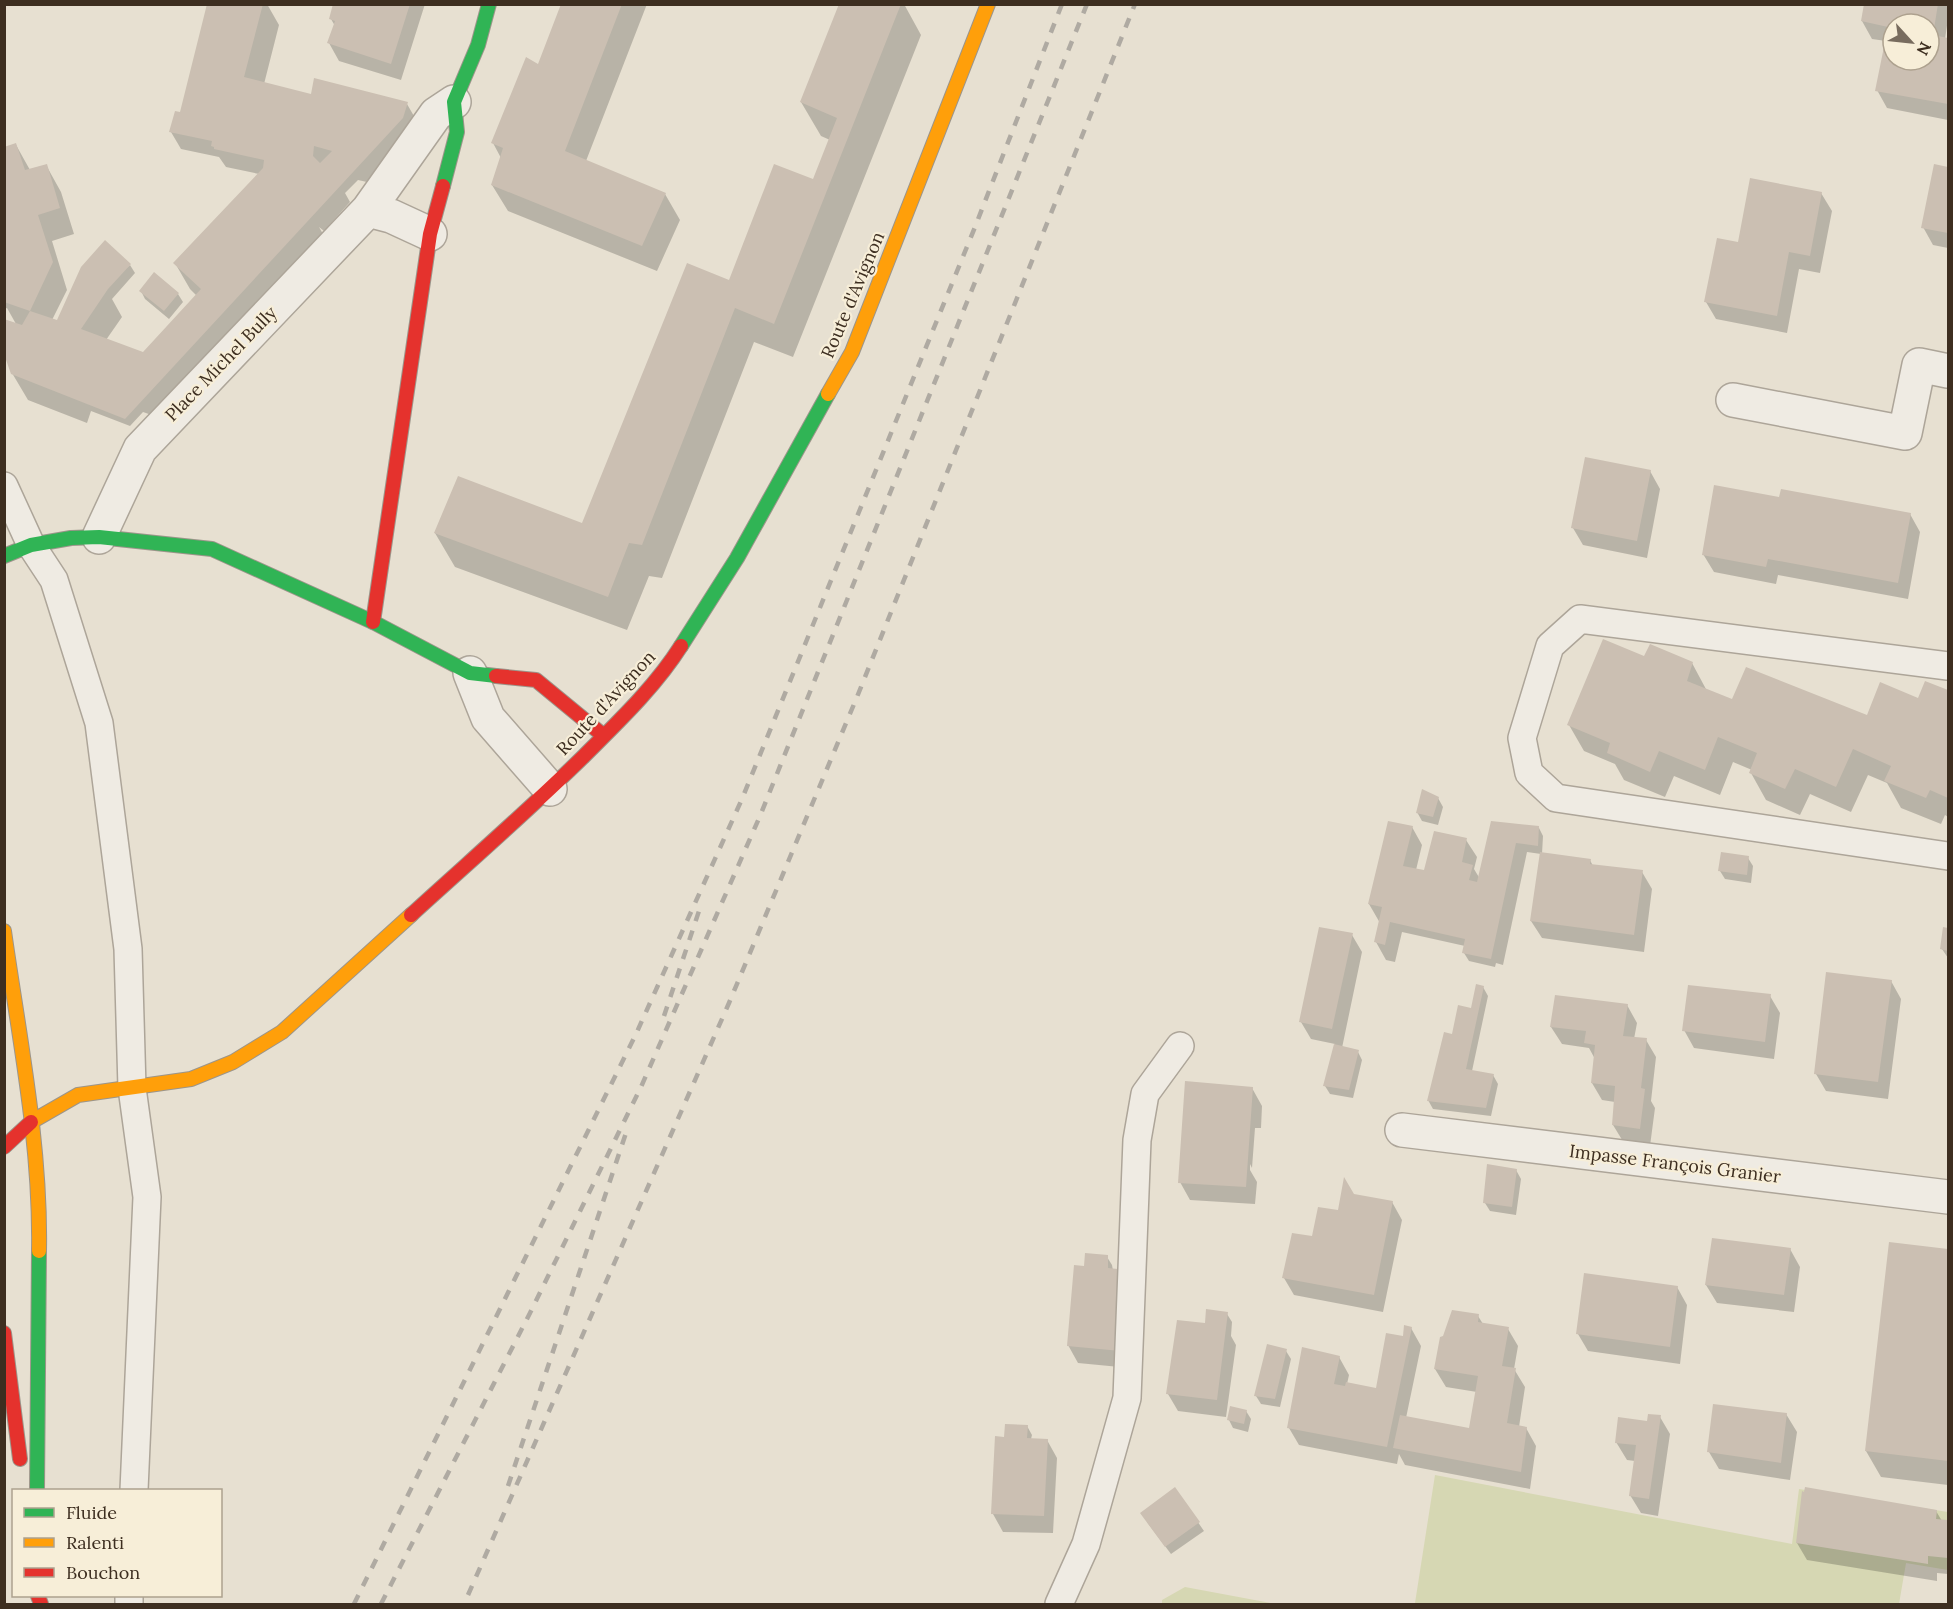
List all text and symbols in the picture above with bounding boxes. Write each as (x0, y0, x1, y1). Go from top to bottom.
north arrow (1881, 12, 1941, 72)
text: N (1913, 39, 1936, 59)
street label: Route d'Avignon (816, 228, 890, 361)
street label: Place Michel Bully (160, 301, 282, 426)
street label: Route d'Avignon (551, 645, 660, 760)
street label: Impasse François Granier (1568, 1139, 1782, 1188)
legend (12, 1489, 222, 1597)
text: Fluide (66, 1501, 117, 1524)
text: Ralenti (66, 1531, 124, 1554)
text: Bouchon (66, 1561, 140, 1584)

